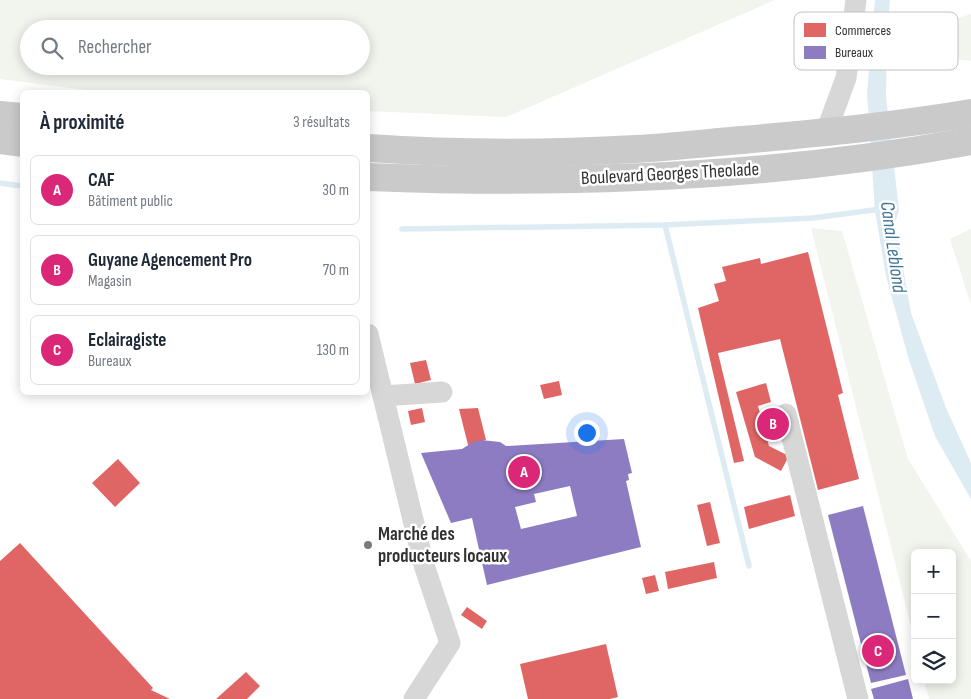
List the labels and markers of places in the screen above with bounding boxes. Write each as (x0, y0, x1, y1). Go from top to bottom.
pin: B (757, 405, 789, 443)
pin: A (508, 453, 540, 491)
place label: Marché des producteurs locaux (378, 523, 507, 568)
marker: Marché des producteurs locaux (362, 539, 374, 551)
pin: C (862, 632, 894, 670)

